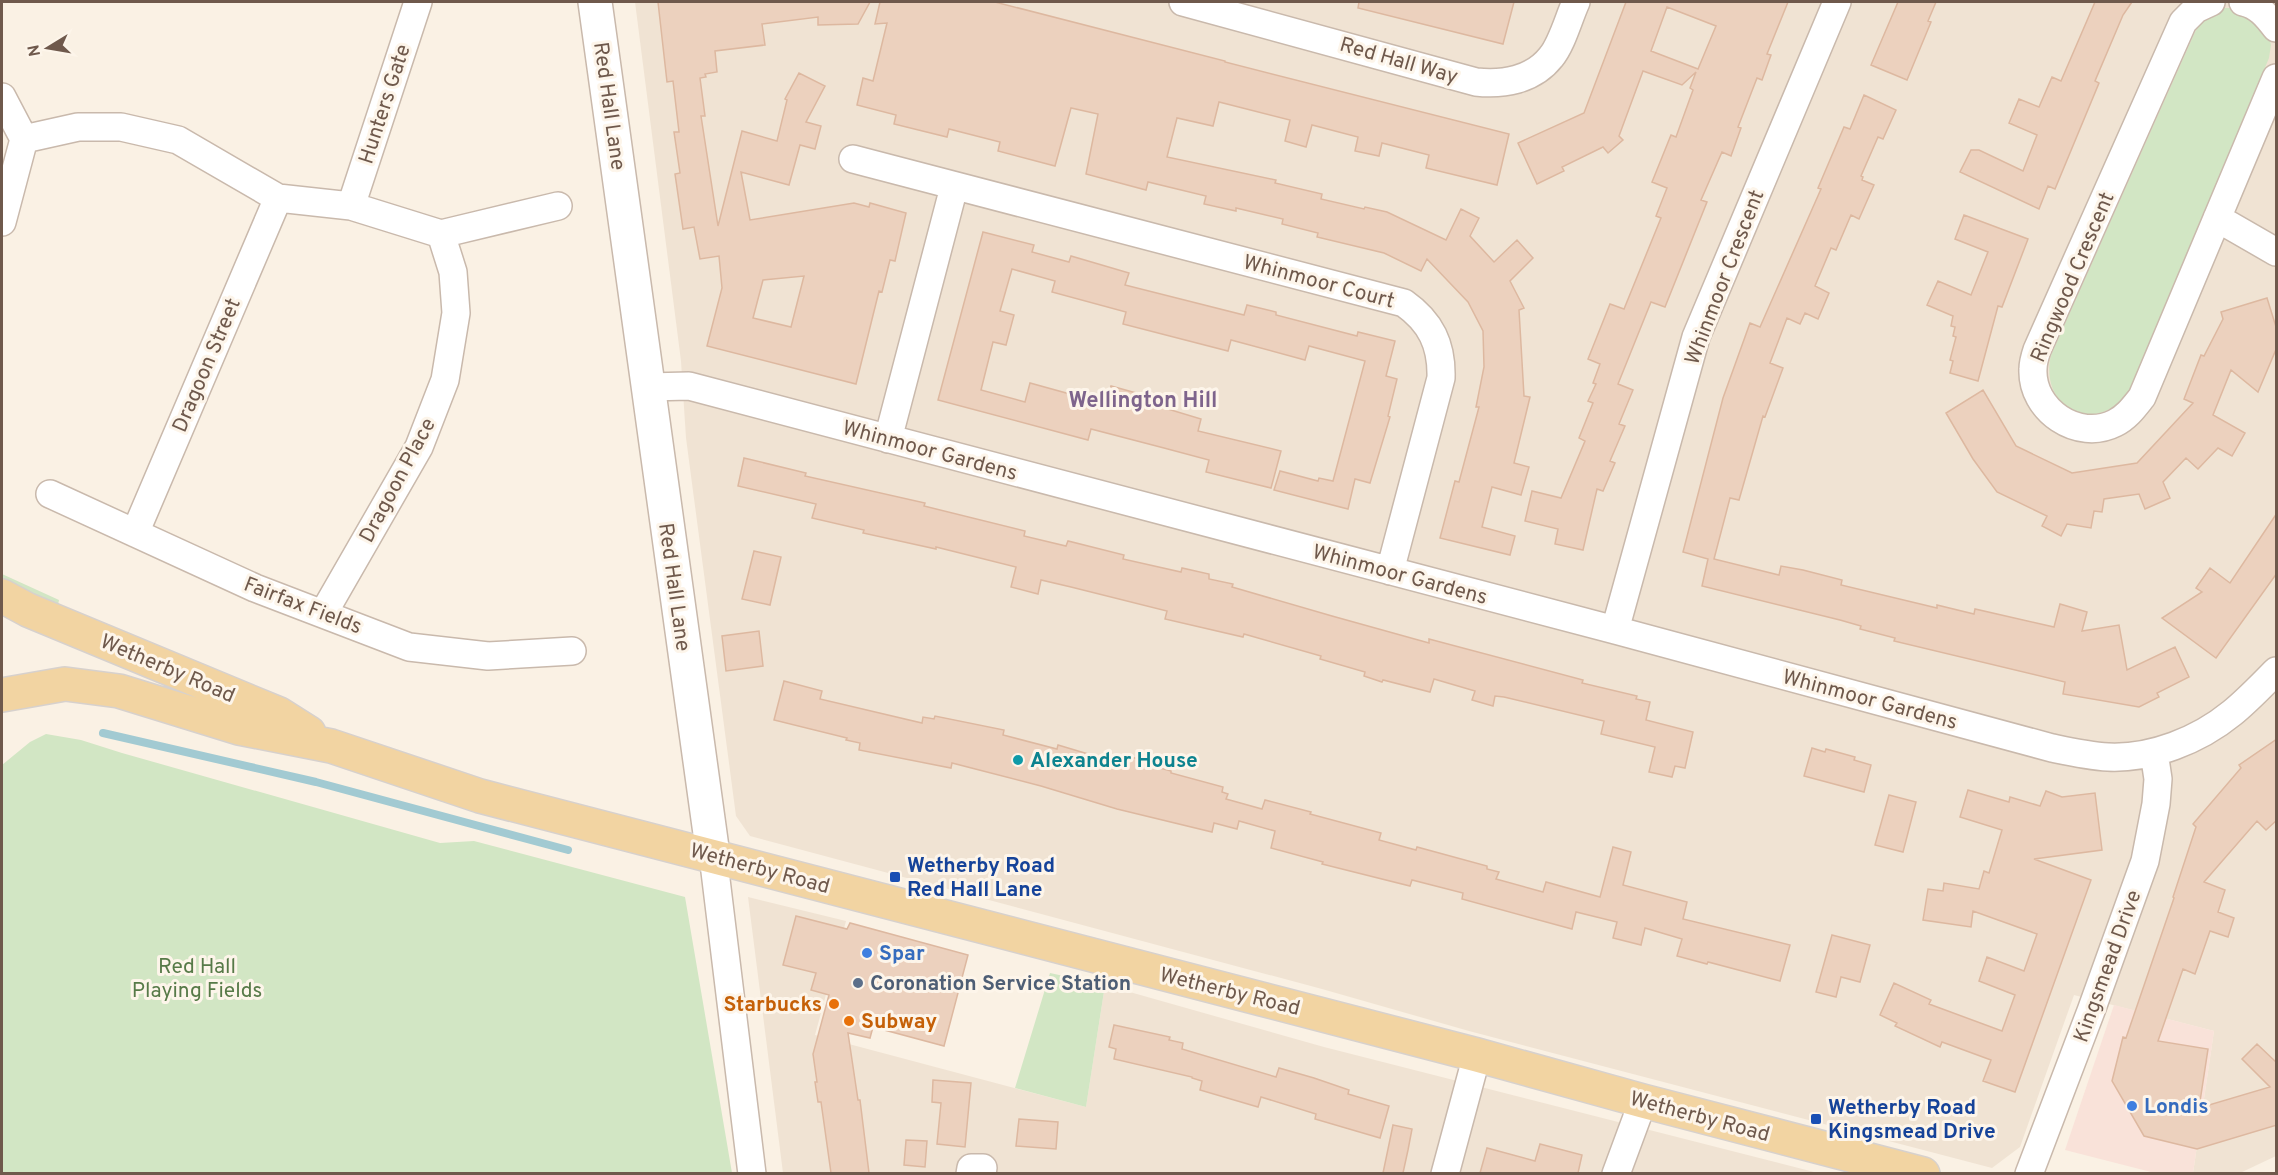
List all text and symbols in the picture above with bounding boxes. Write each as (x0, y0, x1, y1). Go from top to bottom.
north arrow (18, 18, 78, 78)
street label: Red Hall Way (1336, 32, 1461, 91)
street label: Red Hall Lane (586, 40, 631, 172)
street label: Hunters Gate (353, 41, 417, 168)
text: N (24, 43, 46, 58)
street label: Whinmoor Crescent (1680, 186, 1771, 369)
street label: Ringwood Crescent (2025, 188, 2121, 367)
street label: Whinmoor Court (1240, 249, 1397, 316)
street label: Dragoon Street (167, 294, 248, 437)
district label: Wellington Hill (1069, 388, 1218, 415)
street label: Dragoon Place (354, 414, 443, 548)
street label: Whinmoor Gardens (839, 415, 1020, 488)
street label: Red Hall Lane (651, 521, 696, 653)
street label: Whinmoor Gardens (1309, 539, 1490, 612)
street label: Fairfax Fields (240, 571, 365, 641)
street label: Wetherby Road (96, 629, 239, 710)
street label: Whinmoor Gardens (1779, 664, 1960, 737)
place label: Alexander House (1030, 748, 1198, 775)
marker: Alexander House (1011, 753, 1025, 767)
street label: Wetherby Road (687, 838, 833, 901)
place label: Wetherby Road Red Hall Lane (907, 853, 1055, 904)
marker: Wetherby Road Red Hall Lane (888, 870, 902, 884)
street label: Kingsmead Drive (2068, 887, 2148, 1046)
place label: Spar (879, 941, 925, 968)
marker: Spar (860, 946, 874, 960)
park label: Red Hall Playing Fields (132, 954, 262, 1005)
street label: Wetherby Road (1157, 962, 1303, 1023)
place label: Coronation Service Station (870, 971, 1131, 998)
marker: Coronation Service Station (851, 976, 865, 990)
place label: Starbucks (723, 992, 822, 1019)
marker: Starbucks (827, 997, 841, 1011)
place label: Subway (861, 1009, 937, 1036)
marker: Subway (842, 1014, 856, 1028)
street label: Wetherby Road (1627, 1086, 1773, 1149)
place label: Londis (2144, 1094, 2209, 1121)
place label: Wetherby Road Kingsmead Drive (1828, 1095, 1996, 1146)
marker: Londis (2125, 1099, 2139, 1113)
marker: Wetherby Road Kingsmead Drive (1809, 1112, 1823, 1126)

